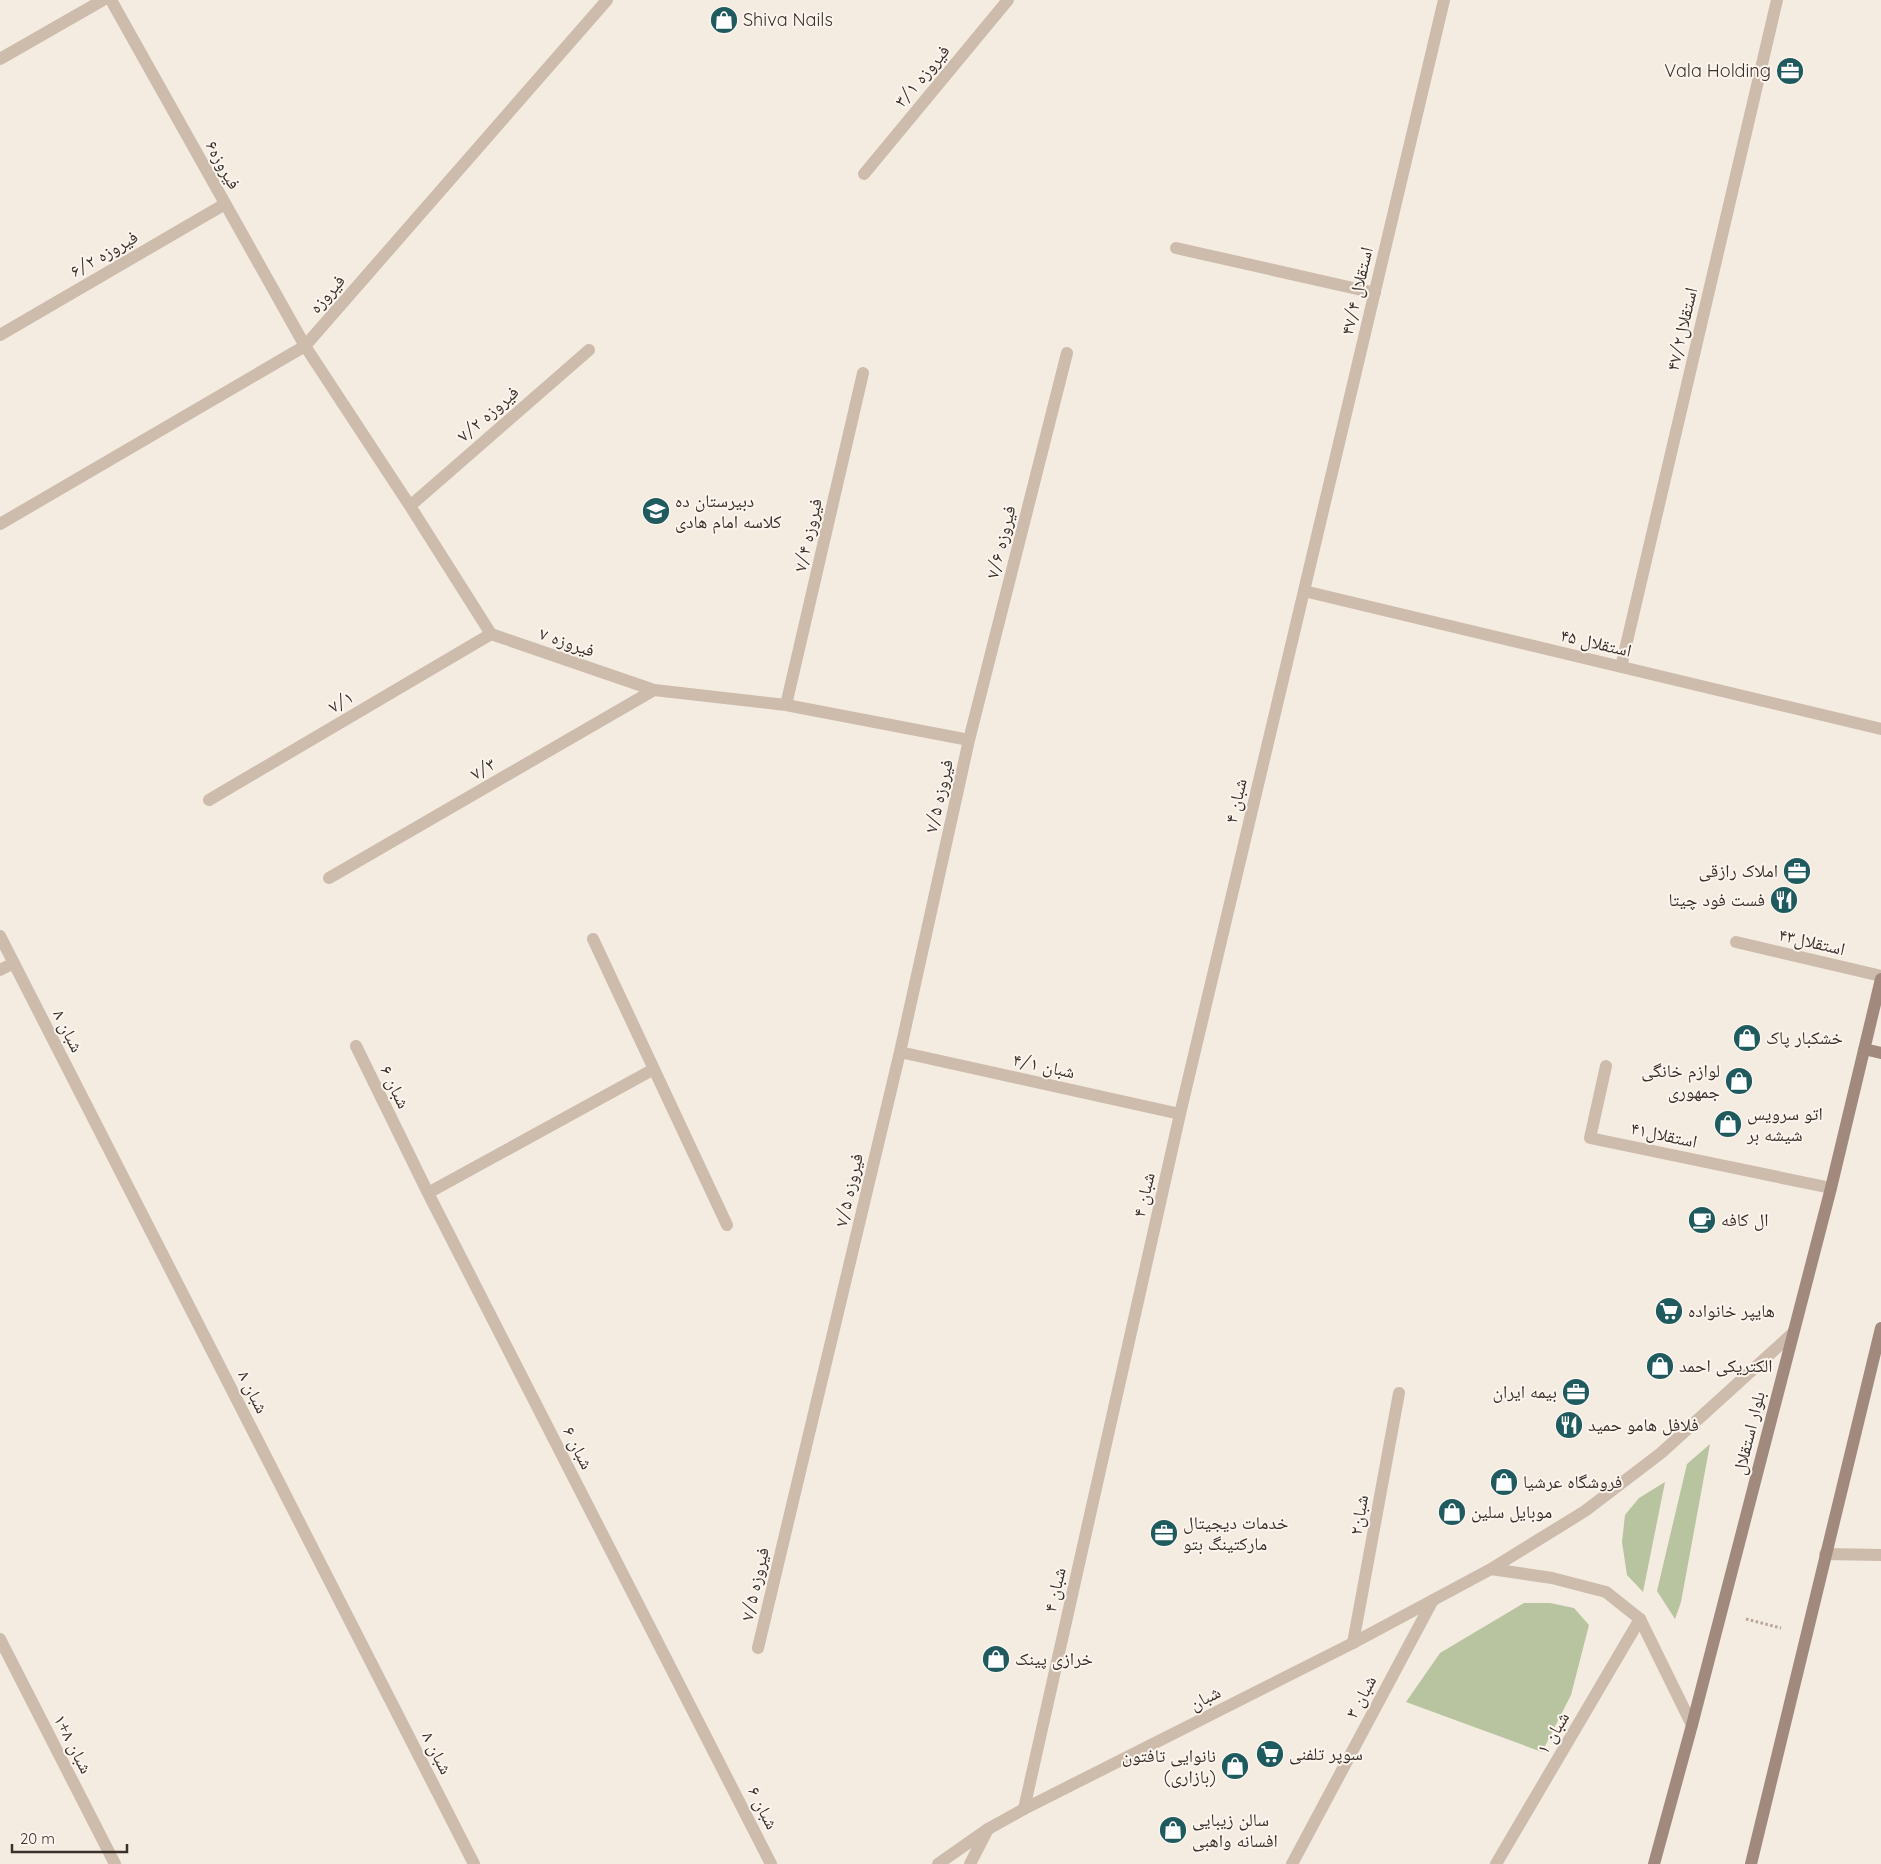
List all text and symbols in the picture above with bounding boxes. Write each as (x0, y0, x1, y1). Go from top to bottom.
shop icon: Shiva Nails (709, 5, 739, 35)
place label: Shiva Nails (743, 8, 833, 31)
street label: ۳/۱ فیروزه (889, 40, 954, 112)
office icon: Vala Holding (1775, 56, 1805, 86)
place label: Vala Holding (1664, 59, 1771, 82)
street label: فیروزه۶ (201, 136, 246, 193)
street label: ۶/۲ فیروزه (66, 225, 142, 282)
street label: ۴۷/۴ استقلال (1335, 245, 1378, 337)
street label: فیروزه (303, 270, 350, 318)
street label: استقلال۴۷/۲ (1661, 285, 1702, 373)
street label: ۷/۲ فیروزه (452, 381, 523, 447)
place label: دبیرستان ده کلاسه امام هادی (675, 489, 782, 534)
school or university icon: دبیرستان ده کلاسه امام هادی (641, 496, 671, 526)
street label: ۷/۴ فیروزه (788, 496, 827, 574)
street label: ۷/۶ فیروزه (980, 503, 1021, 581)
street label: ۷ فیروزه (536, 621, 598, 662)
street label: ۴۵ استقلال (1558, 623, 1634, 662)
street label: ۷/۱ (324, 685, 358, 718)
street label: ۷/۳ (466, 752, 500, 785)
street label: ۷/۵ فیروزه (919, 757, 958, 835)
street label: ۴ شبان (1219, 776, 1252, 825)
office icon: املاک رازقی (1782, 856, 1812, 886)
place label: املاک رازقی (1699, 859, 1778, 882)
restaurant icon: فست فود چیتا (1769, 885, 1799, 915)
place label: فست فود چیتا (1669, 888, 1765, 911)
street label: استقلال۴۳ (1777, 923, 1848, 960)
street label: ۸ شبان (48, 1005, 89, 1056)
shop icon: خشکبار پاک (1732, 1023, 1762, 1053)
place label: خشکبار پاک (1766, 1026, 1843, 1049)
street label: ۴/۱ شبان (1011, 1048, 1077, 1083)
place label: لوازم خانگی جمهوری (1641, 1059, 1720, 1103)
street label: ۶ شبان (375, 1061, 416, 1112)
shop icon: لوازم خانگی جمهوری (1724, 1066, 1754, 1096)
place label: اتو سرویس شیشه بر (1746, 1102, 1823, 1146)
shop icon: اتو سرویس شیشه بر (1713, 1109, 1743, 1139)
street label: استقلال۴۱ (1629, 1116, 1699, 1153)
street label: ۷/۵ فیروزه (829, 1151, 868, 1229)
street label: ۴ شبان (1127, 1170, 1160, 1219)
cafe icon: ال کافه (1687, 1205, 1717, 1235)
place label: ال کافه (1721, 1208, 1769, 1231)
supermarket icon: هایپر خانواده (1654, 1296, 1684, 1326)
place label: هایپر خانواده (1688, 1299, 1775, 1322)
shop icon: الکتریکی احمد (1645, 1351, 1675, 1381)
place label: الکتریکی احمد (1679, 1354, 1773, 1377)
street label: ۸ شبان (233, 1366, 274, 1417)
office icon: بیمه ایران (1561, 1377, 1591, 1407)
place label: بیمه ایران (1493, 1380, 1557, 1403)
street label: بلوار استقلال (1727, 1389, 1770, 1477)
restaurant icon: فلافل هامو حمید (1554, 1410, 1584, 1440)
place label: فلافل هامو حمید (1588, 1413, 1699, 1436)
street label: ۶ شبان (558, 1422, 599, 1473)
shop icon: فروشگاه عرشیا (1489, 1467, 1519, 1497)
place label: فروشگاه عرشیا (1523, 1470, 1622, 1493)
street label: شبان۲ (1344, 1493, 1373, 1537)
shop icon: موبایل سلین (1437, 1497, 1467, 1527)
place label: موبایل سلین (1471, 1500, 1552, 1523)
place label: خدمات دیجیتال مارکتینگ بتو (1183, 1511, 1288, 1555)
office icon: خدمات دیجیتال مارکتینگ بتو (1149, 1518, 1179, 1548)
street label: ۷/۵ فیروزه (735, 1545, 774, 1623)
street label: ۴ شبان (1038, 1565, 1071, 1614)
shop icon: خرازی پینک (981, 1644, 1011, 1674)
place label: خرازی پینک (1015, 1647, 1093, 1670)
street label: ۳ شبان (1340, 1671, 1381, 1722)
street label: شبان (1185, 1680, 1224, 1715)
street label: ۱ شبان (1531, 1707, 1574, 1758)
street label: ۱+۸ شبان (49, 1710, 98, 1777)
street label: ۸ شبان (417, 1727, 458, 1778)
supermarket icon: سوپر تلفنی (1255, 1739, 1285, 1769)
place label: سوپر تلفنی (1289, 1742, 1363, 1765)
place label: نانوایی تافتون (بازاری) (1122, 1744, 1216, 1788)
shop icon: نانوایی تافتون (بازاری) (1220, 1751, 1250, 1781)
street label: ۶ شبان (743, 1782, 784, 1833)
place label: سالن زیبایی افسانه واهبی (1192, 1808, 1278, 1852)
shop icon: سالن زیبایی افسانه واهبی (1158, 1815, 1188, 1845)
scale bar (12, 1822, 128, 1854)
text: 20 m (20, 1829, 55, 1848)

